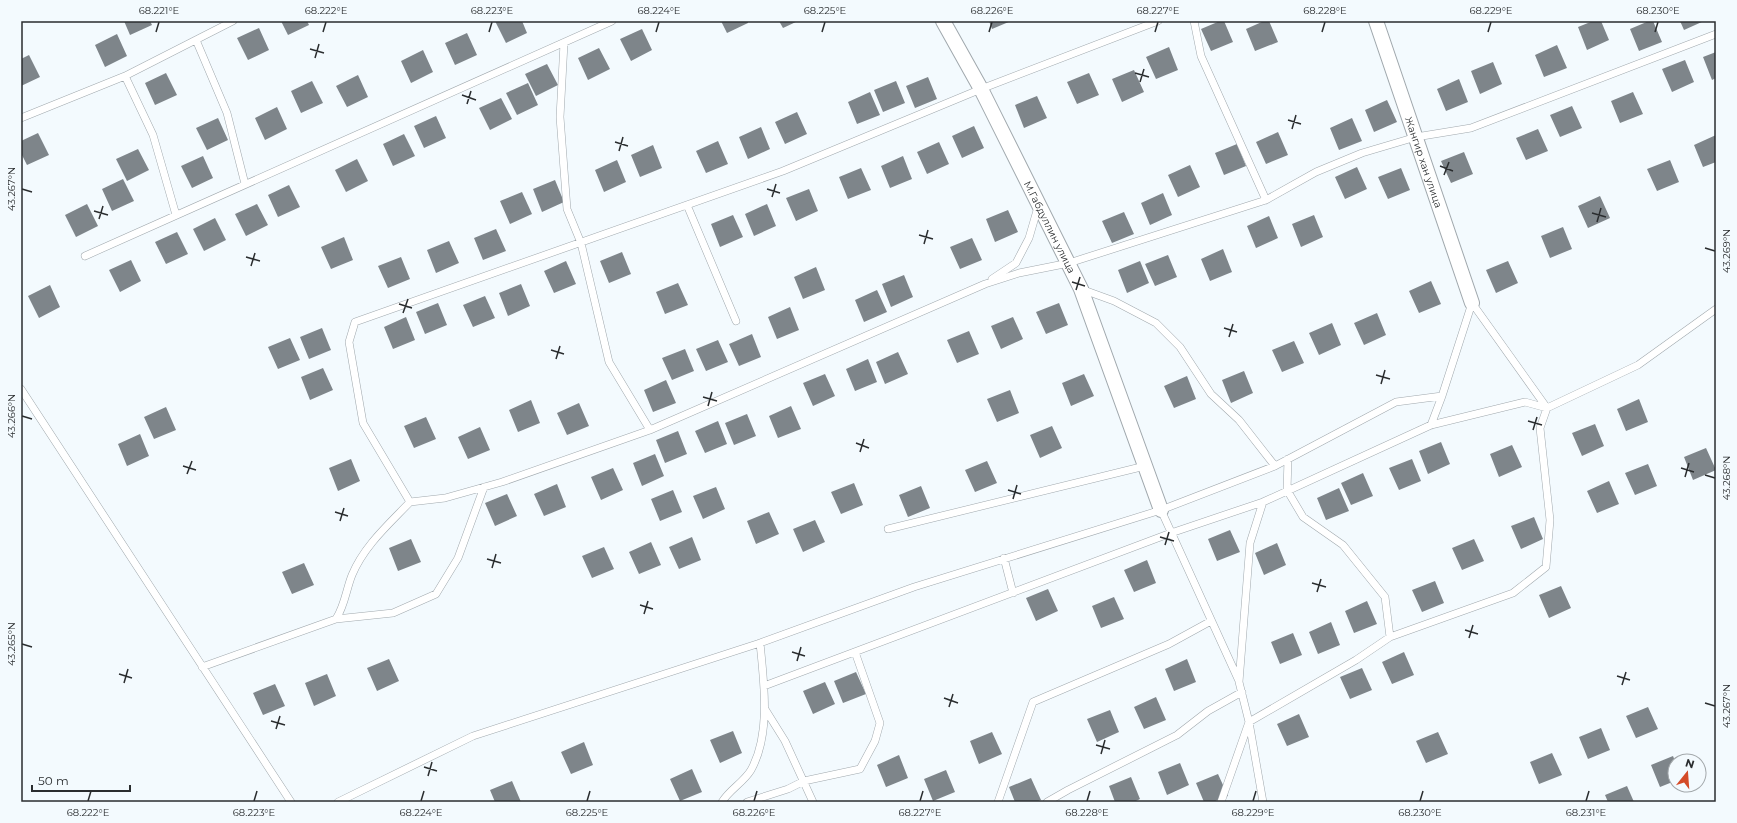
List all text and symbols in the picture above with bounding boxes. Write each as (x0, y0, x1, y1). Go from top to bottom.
text: 68.221°E (139, 4, 180, 17)
text: 68.222°E (305, 4, 348, 17)
text: 68.223°E (471, 4, 514, 17)
text: 68.224°E (637, 4, 681, 17)
text: 68.225°E (804, 4, 847, 17)
text: 68.226°E (971, 4, 1014, 17)
text: 68.227°E (1137, 4, 1180, 17)
text: 68.228°E (1303, 4, 1347, 17)
text: 68.229°E (1469, 4, 1513, 17)
text: 68.230°E (1636, 4, 1680, 17)
street label: Жангир хан улица (1403, 115, 1446, 209)
text: 43.267°N (5, 167, 18, 211)
street label: М.Габдуллин улица (1021, 178, 1078, 275)
text: 43.269°N (1720, 229, 1733, 273)
text: 43.266°N (5, 394, 18, 438)
text: 43.268°N (1720, 456, 1733, 500)
text: 43.265°N (5, 622, 18, 666)
text: 43.267°N (1720, 684, 1733, 728)
north arrow (1667, 753, 1707, 793)
text: N (1684, 755, 1696, 771)
scale bar (32, 767, 130, 793)
text: 50 m (38, 773, 69, 788)
text: 68.222°E (67, 806, 110, 819)
text: 68.223°E (233, 806, 276, 819)
text: 68.224°E (399, 806, 443, 819)
text: 68.225°E (566, 806, 609, 819)
text: 68.226°E (733, 806, 776, 819)
text: 68.227°E (899, 806, 942, 819)
text: 68.228°E (1065, 806, 1109, 819)
text: 68.229°E (1231, 806, 1275, 819)
text: 68.230°E (1398, 806, 1442, 819)
text: 68.231°E (1566, 806, 1607, 819)

